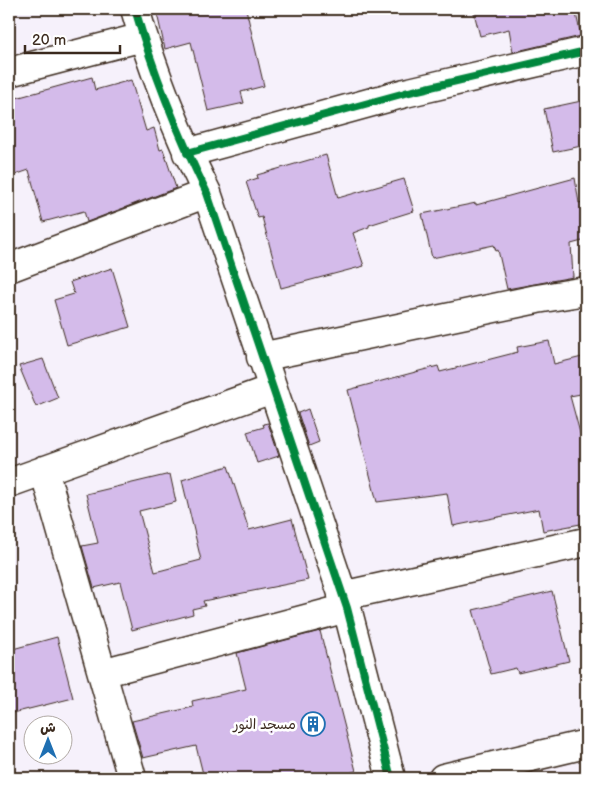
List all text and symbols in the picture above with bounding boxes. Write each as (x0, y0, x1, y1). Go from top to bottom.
scale bar (25, 22, 120, 54)
text: 20 m (32, 31, 66, 50)
building icon: مسجد النور (300, 711, 326, 737)
north arrow (22, 714, 72, 764)
place label: مسجد النور (232, 716, 296, 734)
text: ش (40, 719, 56, 736)

